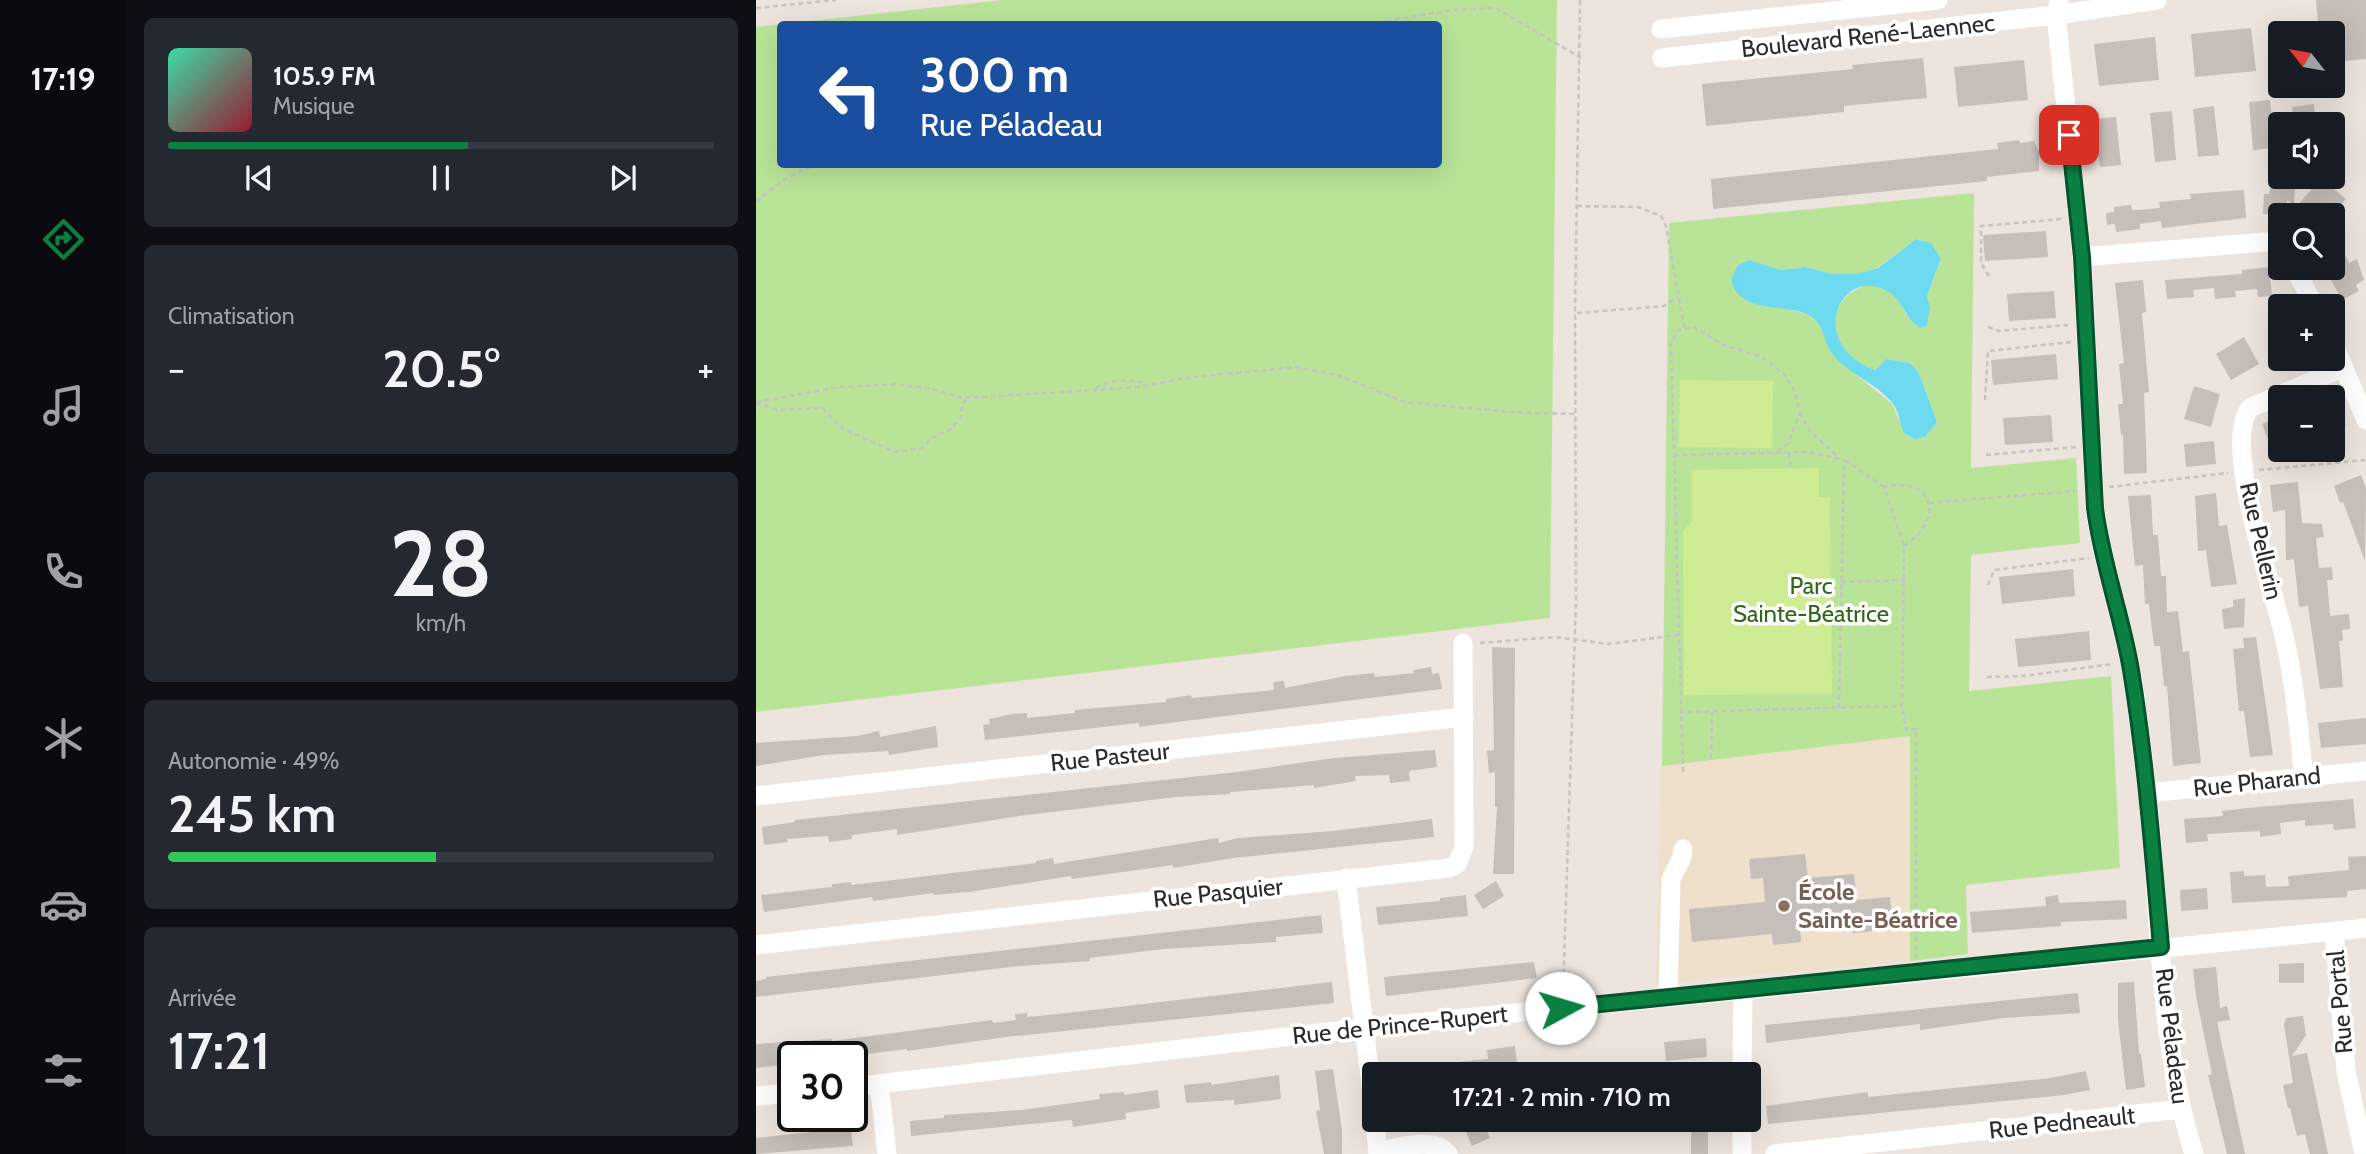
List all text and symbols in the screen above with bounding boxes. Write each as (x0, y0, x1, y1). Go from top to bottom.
street label: Boulevard René-Laennec (1740, 8, 1996, 63)
north arrow (2268, 21, 2345, 98)
map controls (2268, 21, 2345, 462)
text: 300 m (920, 45, 1069, 104)
icon: left (805, 49, 896, 140)
text: 17:19 (30, 59, 96, 98)
text: 105.9 FM (273, 60, 376, 92)
text: Musique (273, 92, 355, 120)
text: Rue Péladeau (920, 105, 1103, 144)
pin (2039, 105, 2099, 165)
button: sound (2268, 112, 2345, 189)
icon: arrive (2050, 116, 2088, 154)
icon: previous (240, 159, 278, 197)
icon: pause (422, 159, 460, 197)
icon: next (604, 159, 642, 197)
button: search (2268, 203, 2345, 280)
icon: directions (39, 215, 88, 264)
button: + (2268, 294, 2345, 371)
text: Climatisation (168, 302, 295, 330)
text: 20.5° (382, 337, 500, 400)
text: − (168, 345, 185, 392)
text: + (697, 345, 714, 392)
icon: music (39, 381, 88, 430)
button: − (2268, 385, 2345, 462)
street label: Rue Pellerin (2234, 479, 2289, 602)
text: 28 (389, 508, 493, 619)
icon: phone (39, 547, 88, 596)
park label: Parc Sainte-Béatrice (1733, 571, 1889, 628)
text: km/h (416, 609, 466, 637)
icon: climate (39, 714, 88, 763)
street label: Rue Pasteur (1049, 736, 1171, 777)
text: Autonomie · 49% (168, 747, 339, 775)
street label: Rue Pharand (2192, 760, 2322, 803)
text: 245 km (168, 782, 336, 845)
street label: Rue Pasquier (1152, 871, 1285, 914)
place label: École Sainte-Béatrice (1798, 877, 1958, 934)
icon: car (39, 880, 88, 929)
marker: École Sainte-Béatrice (1776, 898, 1792, 914)
street label: Rue Portal (2320, 949, 2358, 1055)
street label: Rue Péladeau (2150, 966, 2195, 1106)
position arrow (1524, 971, 1598, 1045)
text: Arrivée (168, 984, 236, 1012)
street label: Rue de Prince-Rupert (1291, 999, 1509, 1050)
text: 17:21 (168, 1019, 270, 1082)
speed limit sign: 30 (777, 1041, 868, 1132)
icon: filters (39, 1046, 88, 1095)
text: 17:21 · 2 min · 710 m (1452, 1081, 1671, 1113)
street label: Rue Pedneault (1987, 1100, 2137, 1145)

